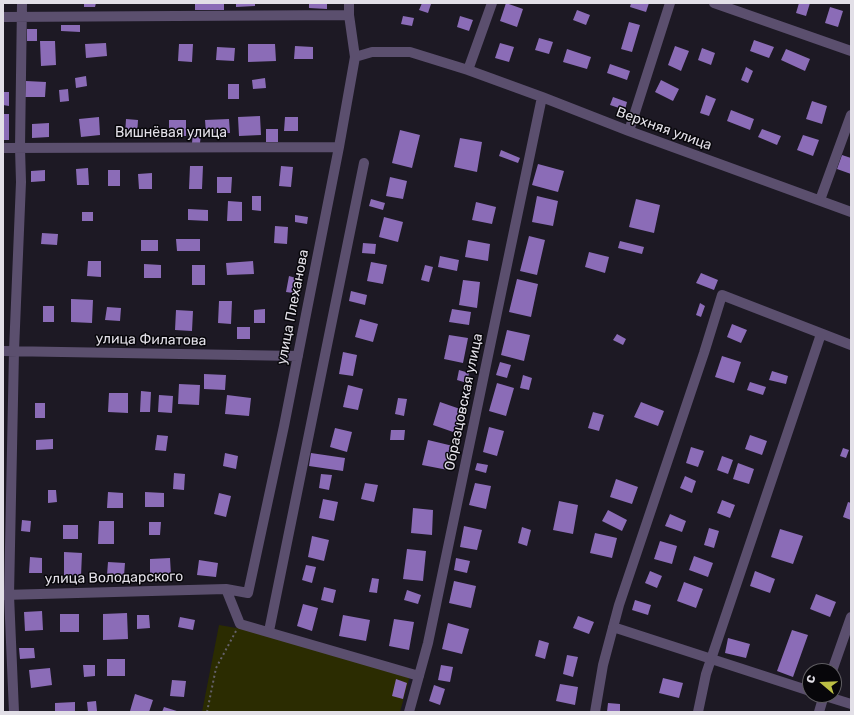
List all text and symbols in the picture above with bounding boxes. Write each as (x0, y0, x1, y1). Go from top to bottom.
street label: Верхняя улица (614, 104, 714, 154)
street label: Вишнёвая улица (115, 125, 227, 141)
street label: улица Плеханова (274, 248, 312, 366)
street label: улица Филатова (95, 331, 207, 349)
street label: Образцовская улица (441, 332, 487, 472)
street label: улица Володарского (45, 568, 183, 588)
north arrow (802, 663, 842, 703)
text: С (804, 673, 819, 685)

